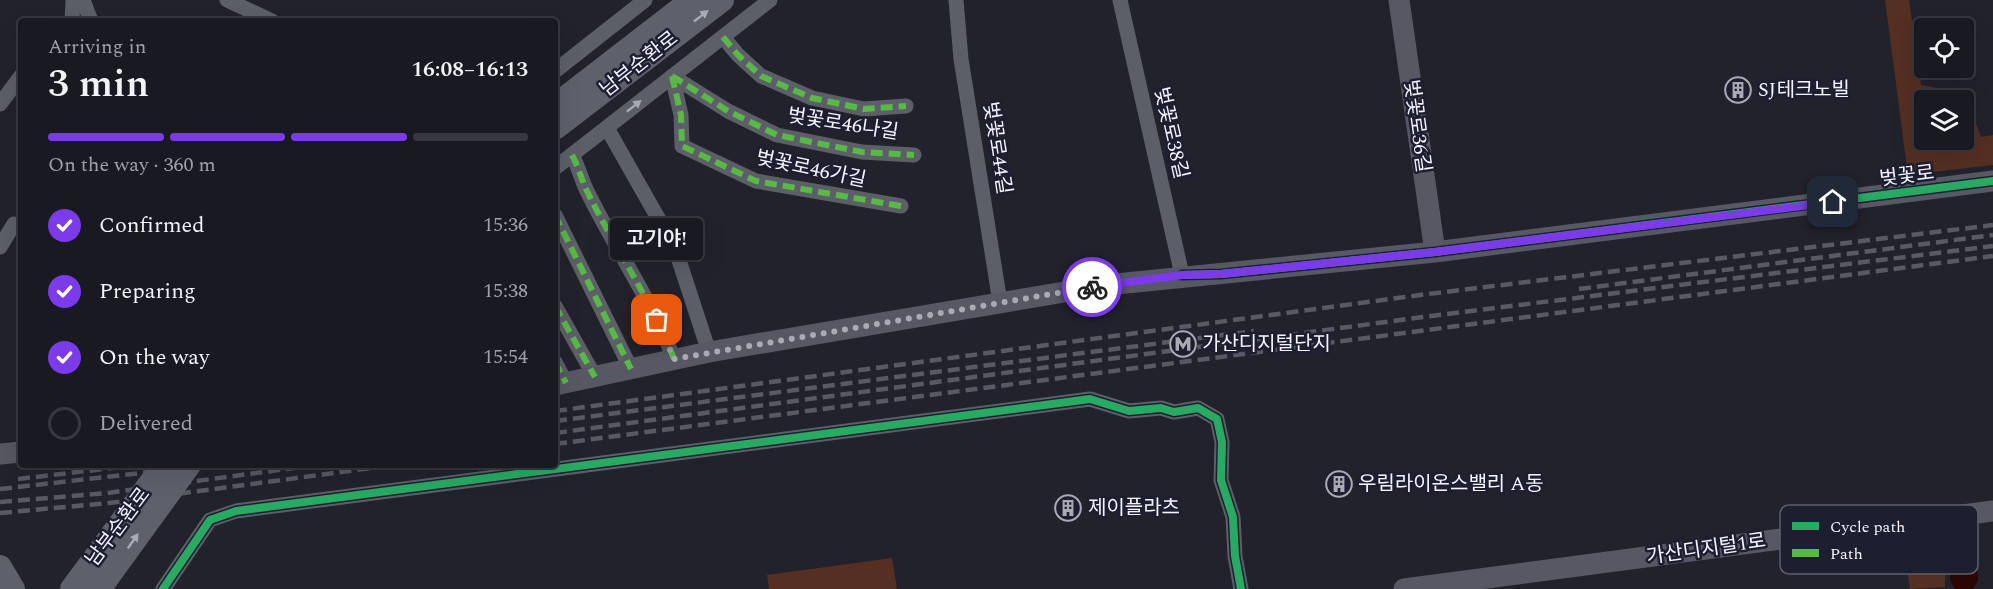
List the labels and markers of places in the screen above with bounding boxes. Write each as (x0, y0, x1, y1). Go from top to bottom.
building icon: SJ테크노빌 (1723, 75, 1753, 105)
place label: SJ테크노빌 (1758, 75, 1850, 105)
pin (1807, 176, 1858, 227)
callout: 고기야! (610, 218, 704, 260)
pin (631, 294, 682, 345)
metro station icon: 가산디지털단지 (1168, 329, 1198, 359)
place label: 가산디지털단지 (1202, 329, 1331, 359)
building icon: 우림라이온스밸리 A동 (1324, 469, 1354, 499)
place label: 우림라이온스밸리 A동 (1358, 469, 1544, 499)
building icon: 제이플라츠 (1053, 493, 1083, 523)
place label: 제이플라츠 (1088, 493, 1180, 523)

